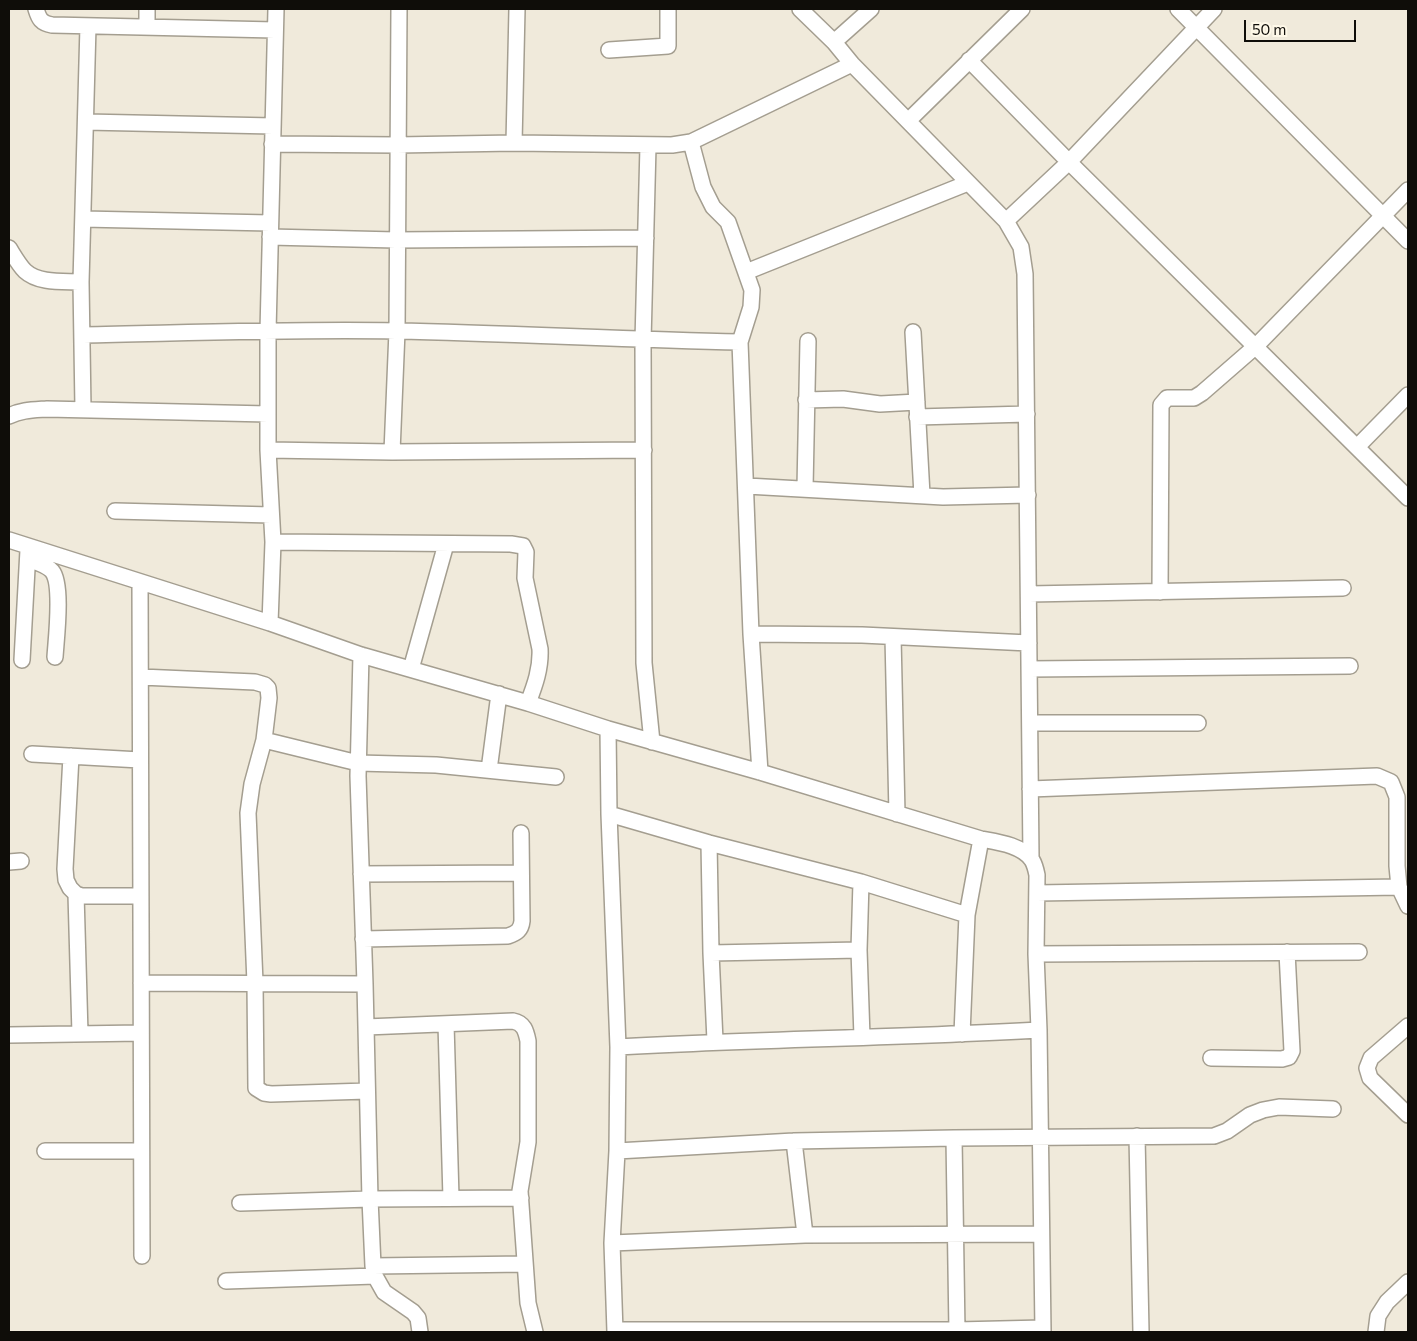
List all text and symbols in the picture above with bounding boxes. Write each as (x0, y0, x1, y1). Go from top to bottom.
scale bar (1247, 10, 1360, 42)
text: 50 m (1252, 20, 1286, 38)

